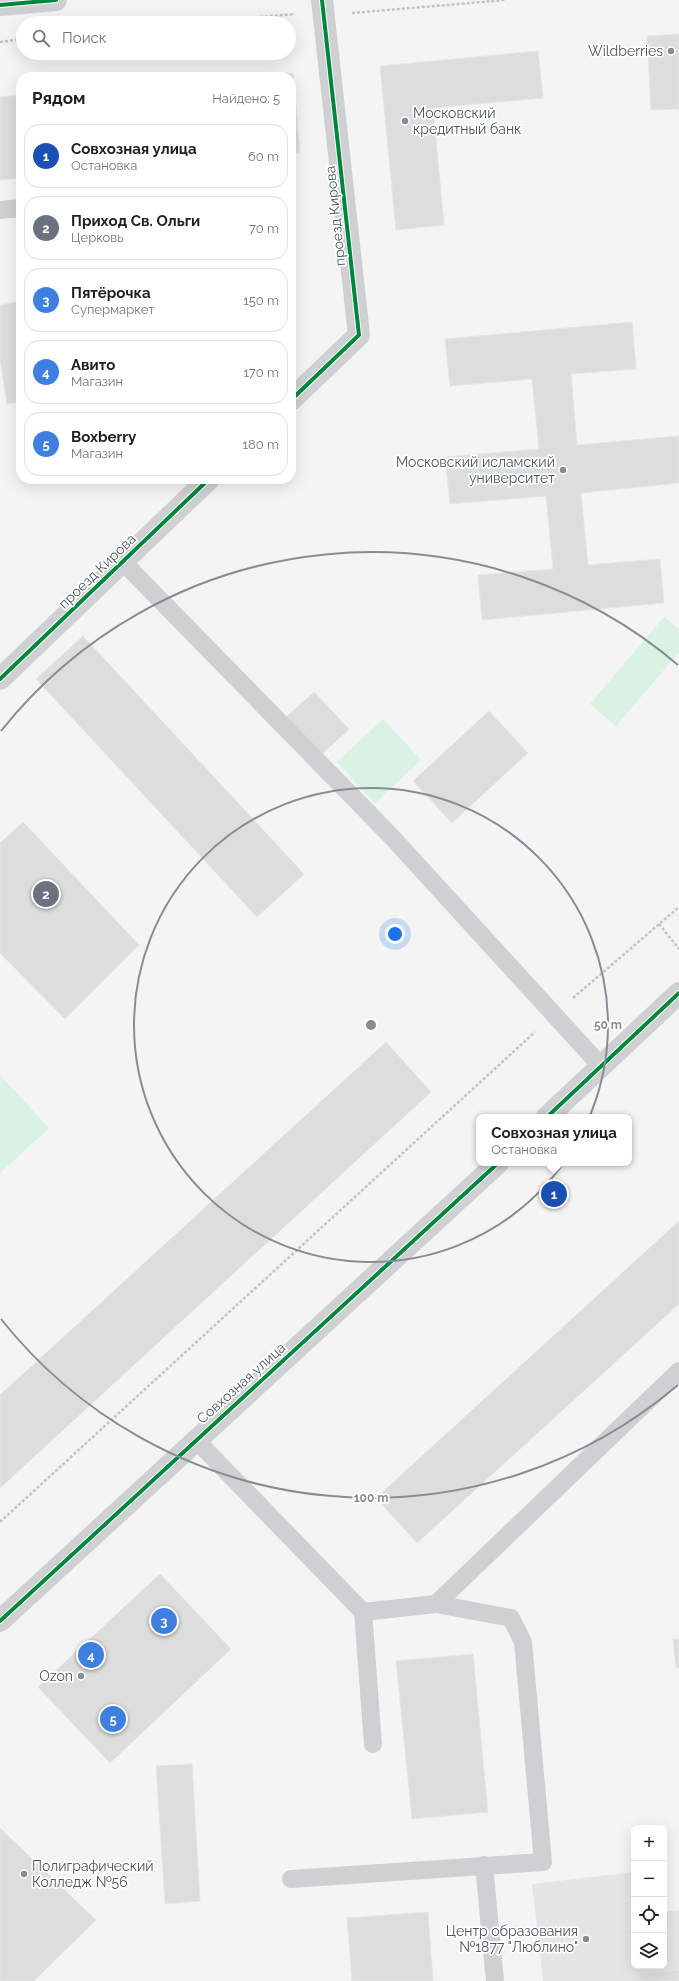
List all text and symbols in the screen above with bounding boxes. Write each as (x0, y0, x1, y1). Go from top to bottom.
search box (16, 16, 296, 60)
icon: search (30, 27, 52, 49)
text: Поиск (62, 29, 107, 47)
place label: Wildberries (588, 43, 663, 59)
marker: Wildberries (666, 46, 676, 56)
text: Рядом (32, 88, 85, 108)
text: Найдено: 5 (212, 91, 280, 106)
place label: Московский кредитный банк (413, 105, 521, 137)
marker: Московский кредитный банк (400, 116, 410, 126)
text: Совхозная улица (71, 140, 197, 158)
text: 1 (43, 149, 49, 164)
text: 60 m (248, 149, 279, 164)
text: Остановка (71, 158, 137, 173)
street label: проезд Кирова (322, 165, 348, 267)
text: Приход Св. Ольги (71, 212, 200, 230)
text: 2 (42, 221, 50, 236)
text: 70 m (249, 221, 279, 236)
text: Церковь (71, 230, 124, 245)
text: Пятёрочка (71, 284, 151, 302)
text: 3 (42, 293, 50, 308)
text: 150 m (243, 293, 279, 308)
text: Супермаркет (71, 302, 154, 317)
text: Авито (71, 356, 115, 374)
text: 4 (42, 365, 50, 380)
text: 170 m (243, 365, 279, 380)
text: Магазин (71, 374, 123, 389)
text: Boxberry (71, 428, 136, 446)
text: 5 (42, 437, 50, 452)
text: 180 m (243, 437, 279, 452)
text: Магазин (71, 446, 123, 461)
place label: Московский исламский университет (396, 454, 555, 486)
marker: Московский исламский университет (558, 465, 568, 475)
street label: проезд Кирова (55, 530, 139, 612)
pin: 2 (33, 879, 59, 909)
your location (385, 924, 405, 944)
centre of rings (364, 1018, 378, 1032)
text: 50 m (594, 1018, 622, 1032)
popup (476, 1114, 632, 1166)
text: Совхозная улица (491, 1124, 617, 1142)
text: Остановка (491, 1142, 557, 1157)
pin: 1 (541, 1179, 567, 1209)
street label: Совхозная улица (194, 1339, 288, 1427)
text: 100 m (354, 1491, 388, 1505)
pin: 3 (151, 1606, 177, 1636)
pin: 4 (78, 1640, 104, 1670)
place label: Ozon (39, 1668, 73, 1684)
marker: Ozon (76, 1671, 86, 1681)
pin: 5 (100, 1704, 126, 1734)
map controls (631, 1825, 667, 1969)
button: + (631, 1825, 667, 1861)
place label: Полиграфический Колледж №56 (32, 1858, 154, 1890)
button: − (631, 1861, 667, 1897)
marker: Полиграфический Колледж №56 (19, 1869, 29, 1879)
button: locate (631, 1897, 667, 1933)
place label: Центр образования №1877 "Люблино" (446, 1923, 578, 1955)
button: layers (631, 1933, 667, 1969)
marker: Центр образования №1877 "Люблино" (581, 1934, 591, 1944)

